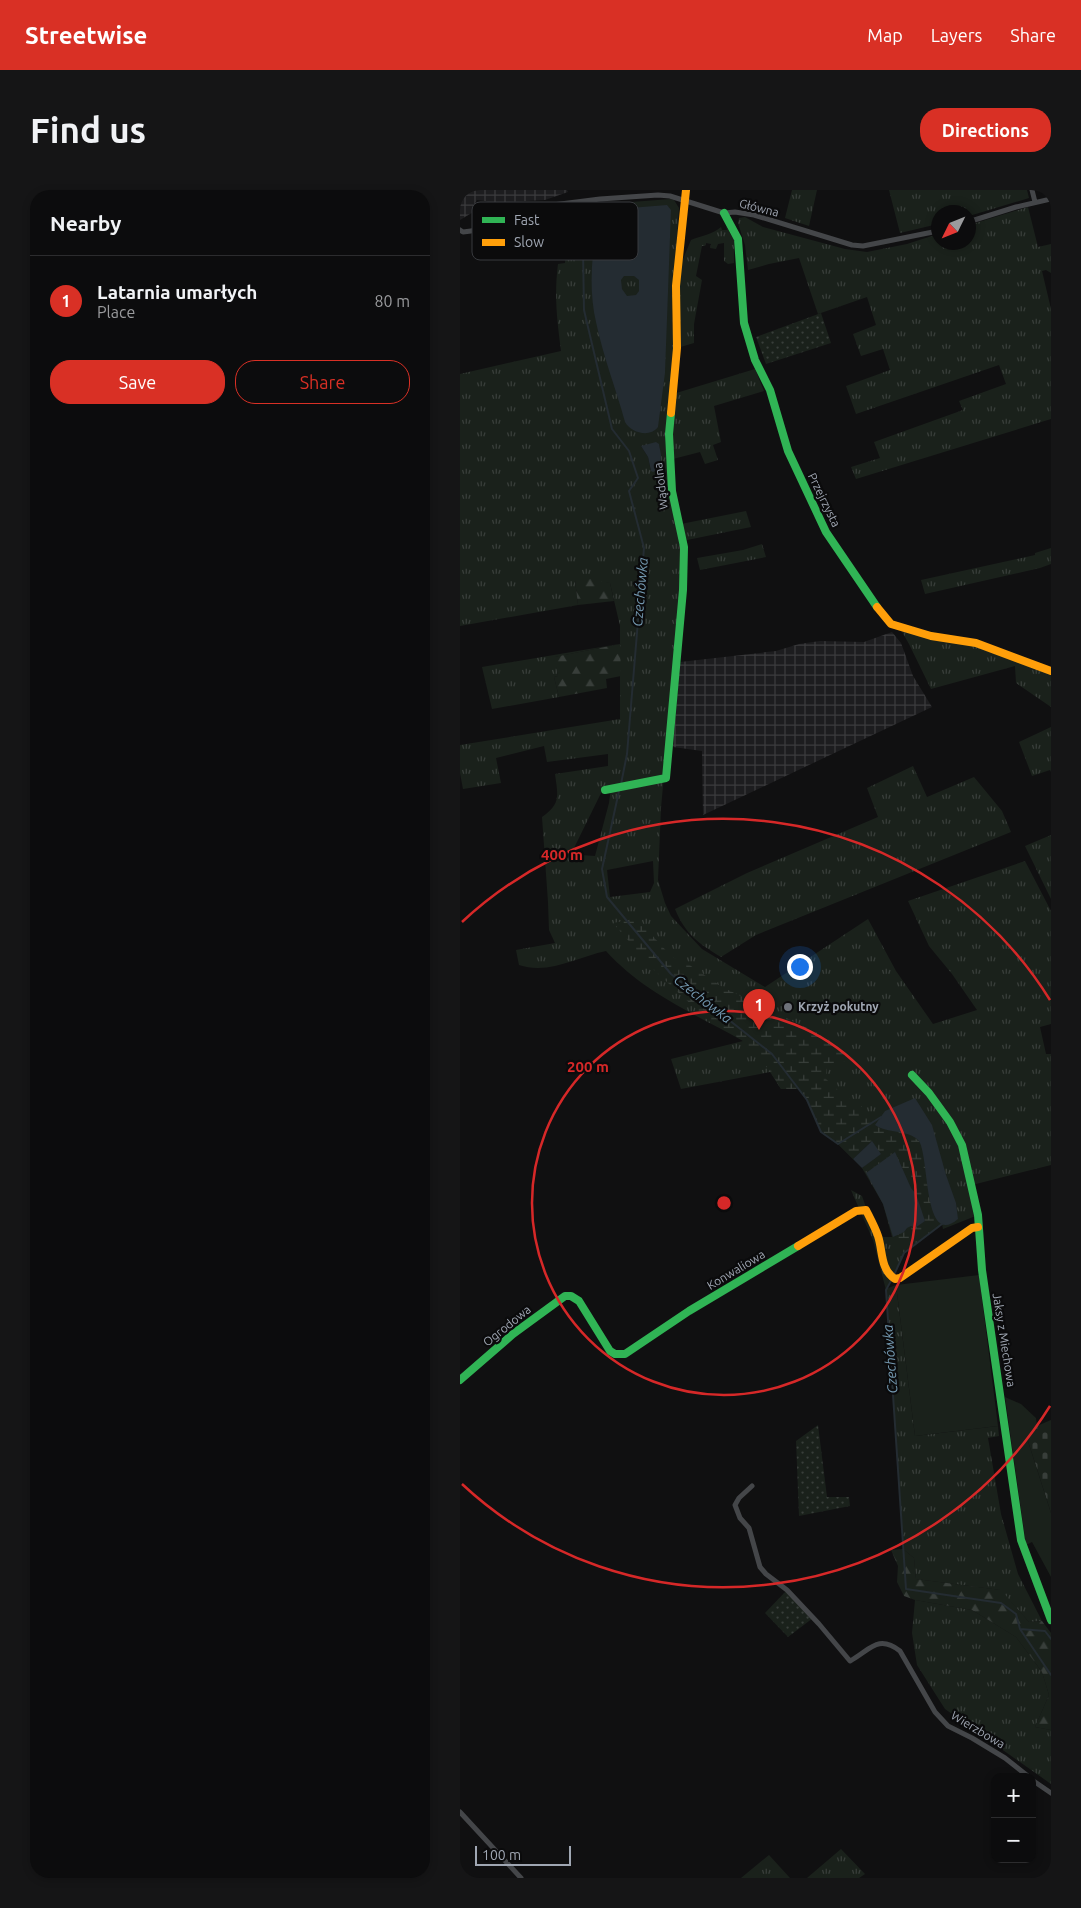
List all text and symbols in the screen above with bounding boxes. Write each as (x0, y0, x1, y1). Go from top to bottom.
text: Streetwise (25, 22, 147, 49)
text: Map (867, 25, 903, 45)
text: Layers (931, 25, 982, 45)
text: Share (1010, 25, 1056, 45)
button: Directions (920, 108, 1051, 152)
text: Find us (30, 110, 146, 150)
street label: Główna (738, 196, 780, 219)
legend (472, 202, 638, 260)
north arrow (931, 205, 976, 250)
text: Nearby (50, 211, 121, 235)
text: Fast (514, 212, 540, 228)
text: Slow (514, 234, 544, 250)
text: Latarnia umarłych (97, 281, 257, 303)
text: 1 (61, 292, 71, 310)
text: 80 m (374, 292, 410, 310)
text: Place (97, 303, 135, 321)
button: Save (50, 360, 225, 404)
button: Share (235, 360, 410, 404)
street label: Wądolna (651, 462, 670, 510)
street label: Przejrzysta (806, 471, 843, 529)
water label: Czechówka (629, 556, 651, 627)
text: 400 m (541, 846, 583, 863)
your location (787, 954, 813, 980)
water label: Czechówka (671, 971, 736, 1027)
pin: 1 (743, 989, 775, 1030)
place label: Krzyż pokutny (798, 1000, 879, 1013)
marker: Krzyż pokutny (782, 1001, 794, 1013)
text: 200 m (567, 1058, 609, 1075)
centre of rings (715, 1194, 733, 1212)
street label: Konwaliowa (705, 1247, 767, 1292)
street label: Jaksy z Miechowa (991, 1292, 1018, 1388)
street label: Ogrodowa (480, 1303, 533, 1349)
water label: Czechówka (880, 1323, 900, 1394)
street label: Wierzbowa (949, 1708, 1008, 1751)
map controls (991, 1773, 1036, 1863)
button: + (991, 1773, 1036, 1818)
button: − (991, 1818, 1036, 1863)
scale bar (475, 1843, 571, 1866)
text: 100 m (482, 1847, 521, 1863)

